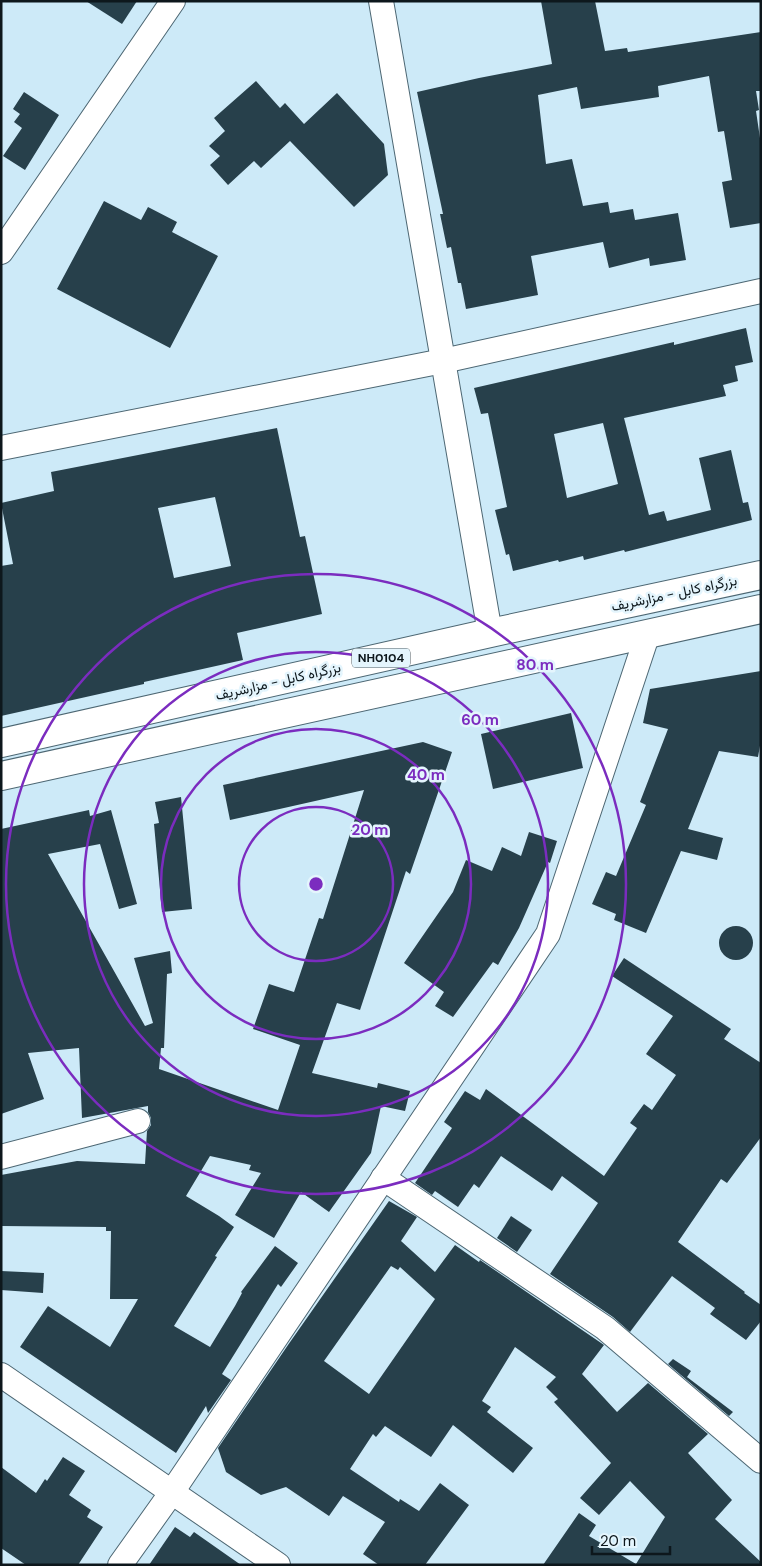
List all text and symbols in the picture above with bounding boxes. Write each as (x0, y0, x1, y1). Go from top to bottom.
street label: بزرگراه کابل - مزارشریف (609, 571, 739, 615)
road number: NH0104 (352, 648, 410, 668)
text: 80 m (516, 655, 554, 675)
street label: بزرگراه کابل - مزارشریف (214, 658, 342, 704)
text: 60 m (461, 710, 499, 730)
text: 40 m (407, 765, 445, 785)
text: 20 m (352, 820, 388, 840)
centre of rings (307, 875, 325, 893)
scale bar (592, 1524, 670, 1556)
text: 20 m (600, 1531, 636, 1551)

